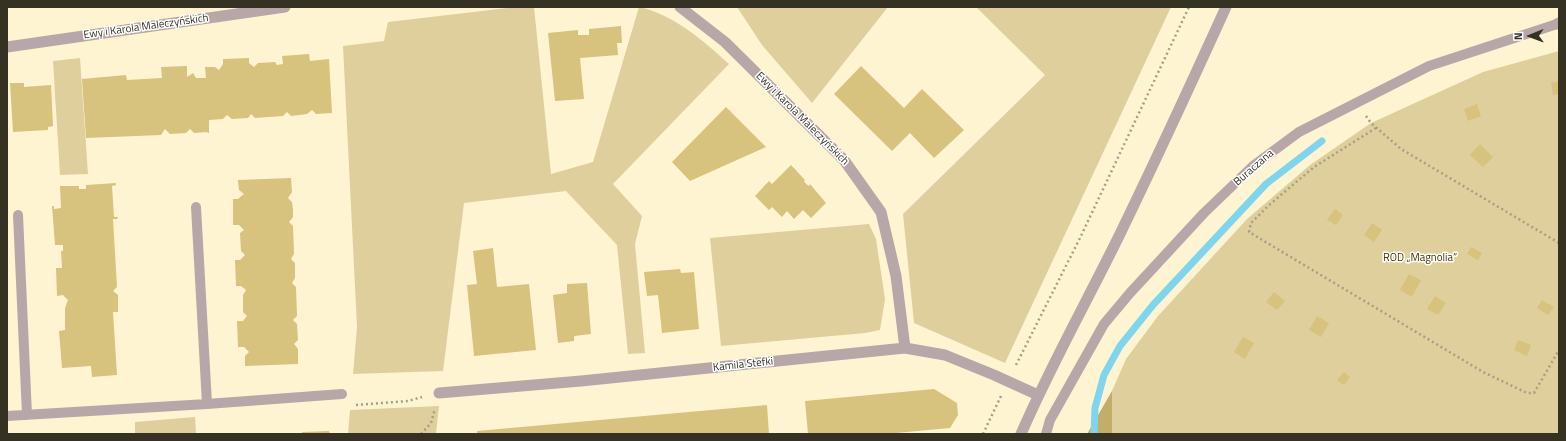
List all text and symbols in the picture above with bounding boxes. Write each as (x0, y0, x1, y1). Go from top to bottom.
street label: Ewy i Karola Maleczyńskich (83, 12, 209, 42)
north arrow (1510, 16, 1550, 56)
text: N (1510, 32, 1526, 40)
street label: Ewy i Karola Maleczyńskich (753, 70, 851, 168)
street label: Buraczana (1231, 147, 1277, 189)
park label: ROD „Magnolia” (1383, 251, 1457, 265)
street label: Kamila Stefki (712, 355, 774, 375)

